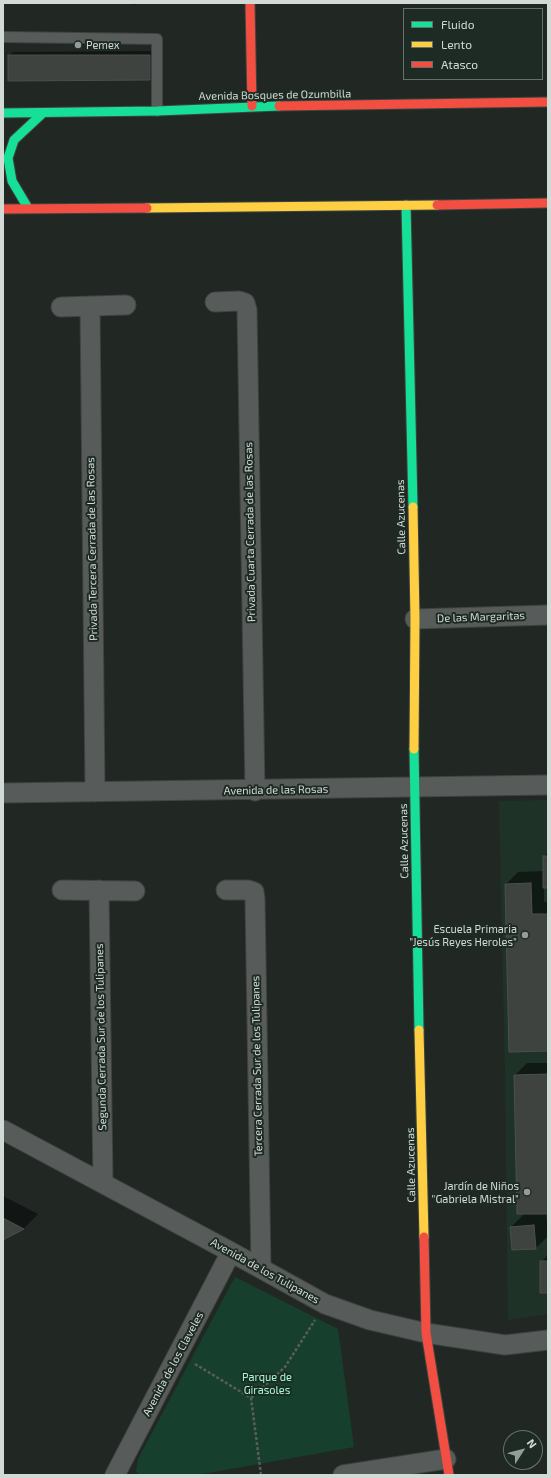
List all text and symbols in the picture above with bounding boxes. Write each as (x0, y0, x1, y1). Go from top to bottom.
legend (403, 8, 543, 80)
text: Fluido (441, 17, 475, 31)
text: Lento (441, 37, 472, 51)
place label: Pemex (86, 38, 120, 52)
marker: Pemex (73, 40, 83, 50)
text: Atasco (441, 57, 478, 71)
street label: Avenida Bosques de Ozumbilla (199, 87, 351, 103)
street label: Privada Cuarta Cerrada de las Rosas (242, 442, 258, 622)
street label: Privada Tercera Cerrada de las Rosas (84, 457, 100, 641)
street label: Calle Azucenas (394, 479, 408, 555)
street label: De las Margaritas (437, 609, 525, 625)
street label: Avenida de las Rosas (224, 782, 328, 798)
street label: Calle Azucenas (397, 803, 411, 879)
place label: Escuela Primaria "Jesús Reyes Heroles" (409, 922, 517, 948)
marker: Escuela Primaria "Jesús Reyes Heroles" (520, 930, 530, 940)
street label: Segunda Cerrada Sur de los Tulipanes (93, 943, 109, 1131)
street label: Tercera Cerrada Sur de los Tulipanes (249, 976, 265, 1156)
street label: Calle Azucenas (404, 1127, 418, 1203)
place label: Jardín de Niños "Gabriela Mistral" (432, 1179, 519, 1205)
marker: Jardín de Niños "Gabriela Mistral" (522, 1187, 532, 1197)
street label: Avenida de los Tulipanes (208, 1236, 322, 1306)
street label: Avenida de los Claveles (140, 1309, 206, 1419)
park label: Parque de Girasoles (242, 1370, 292, 1396)
north arrow (503, 1430, 543, 1470)
text: N (525, 1436, 540, 1450)

